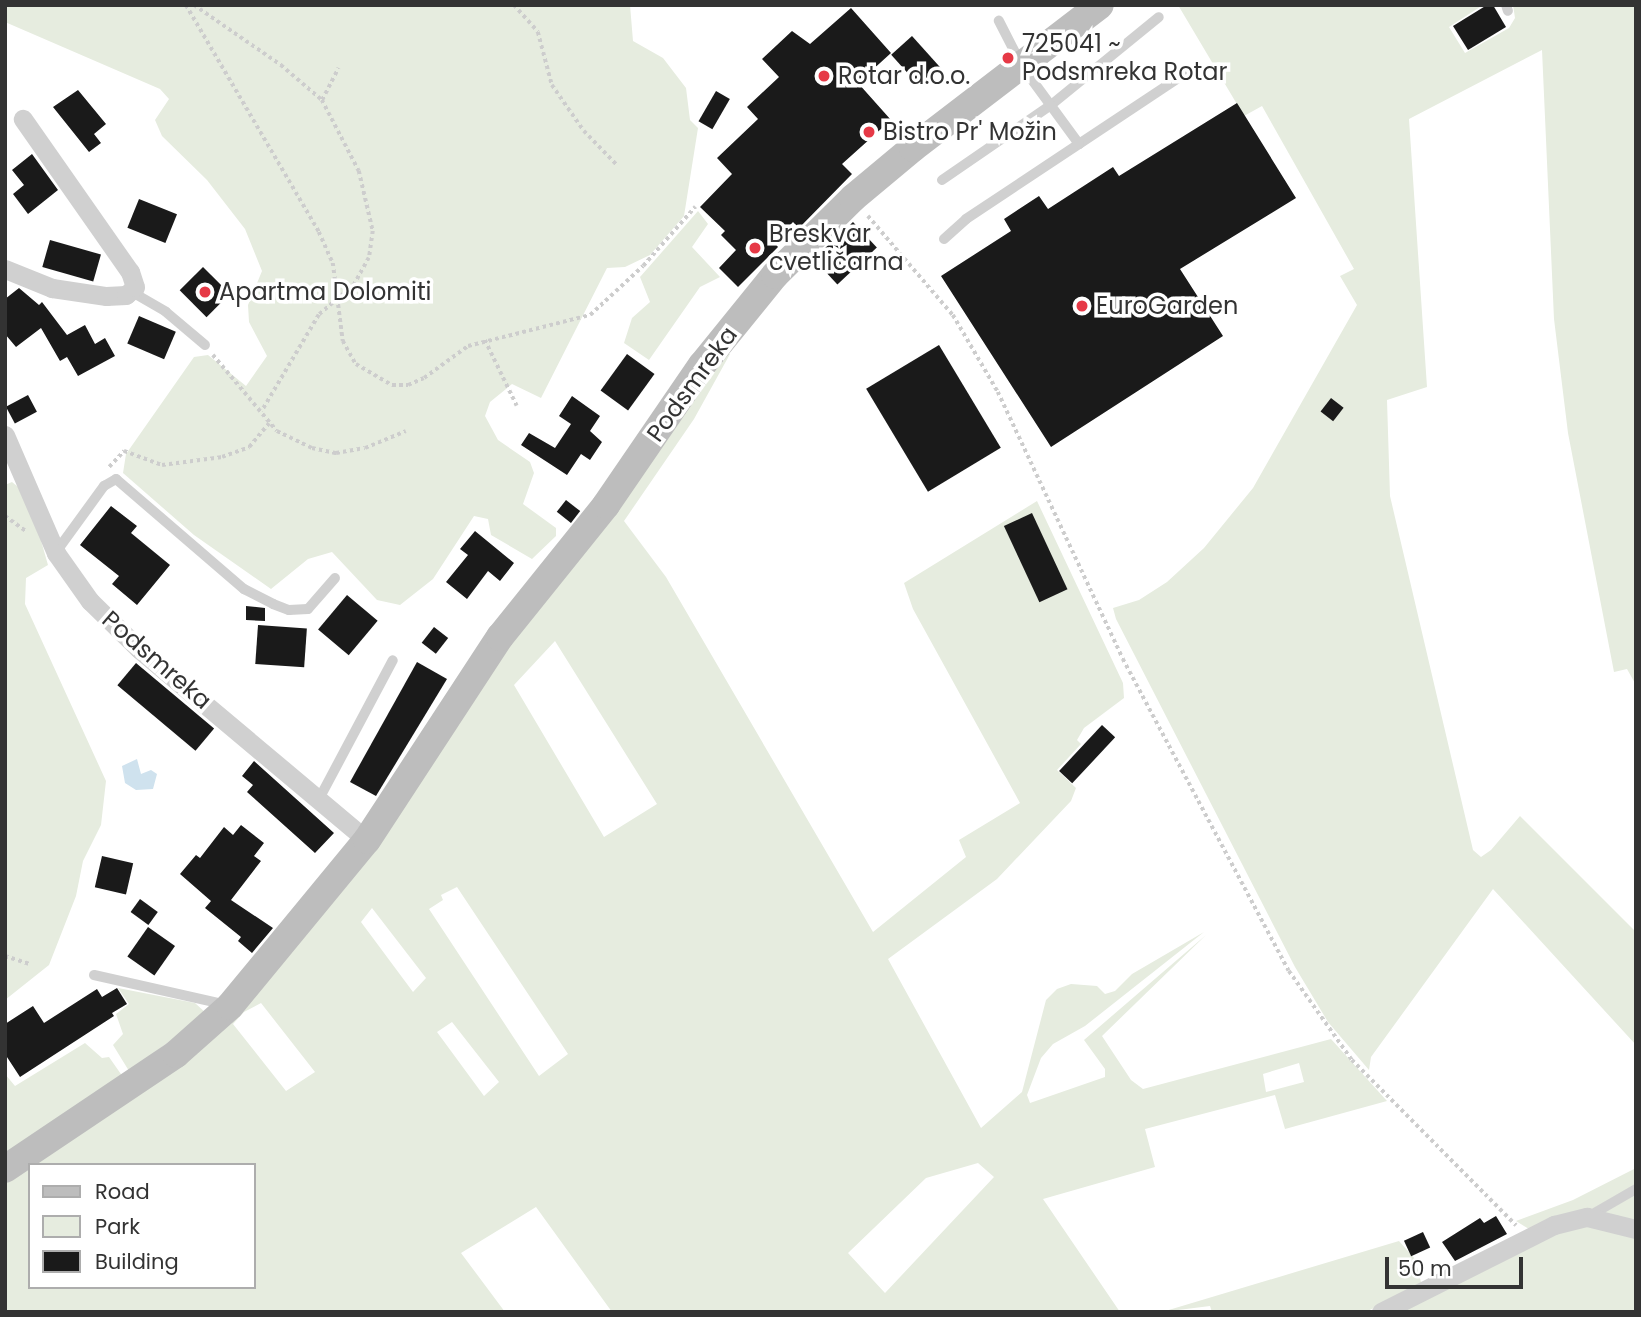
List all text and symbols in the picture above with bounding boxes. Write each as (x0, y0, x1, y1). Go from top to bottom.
place label: 725041 ~ Podsmreka Rotar (1022, 30, 1227, 86)
marker: 725041 ~ Podsmreka Rotar (1000, 50, 1016, 66)
place label: Rotar d.o.o. (838, 62, 970, 90)
marker: Rotar d.o.o. (816, 68, 832, 84)
place label: Bistro Pr' Možin (883, 118, 1057, 146)
marker: Bistro Pr' Možin (861, 124, 877, 140)
place label: Breskvar cvetličarna (769, 220, 904, 276)
marker: Breskvar cvetličarna (747, 240, 763, 256)
place label: Apartma Dolomiti (219, 278, 432, 306)
marker: Apartma Dolomiti (197, 284, 213, 300)
place label: EuroGarden (1096, 292, 1238, 320)
marker: EuroGarden (1074, 298, 1090, 314)
street label: Podsmreka (641, 321, 743, 447)
street label: Podsmreka (97, 605, 217, 715)
legend (28, 1163, 256, 1289)
text: Road (95, 1177, 150, 1206)
text: Park (95, 1212, 140, 1241)
scale bar (1389, 1244, 1527, 1288)
text: Building (95, 1247, 179, 1276)
text: 50 m (1398, 1254, 1452, 1283)

